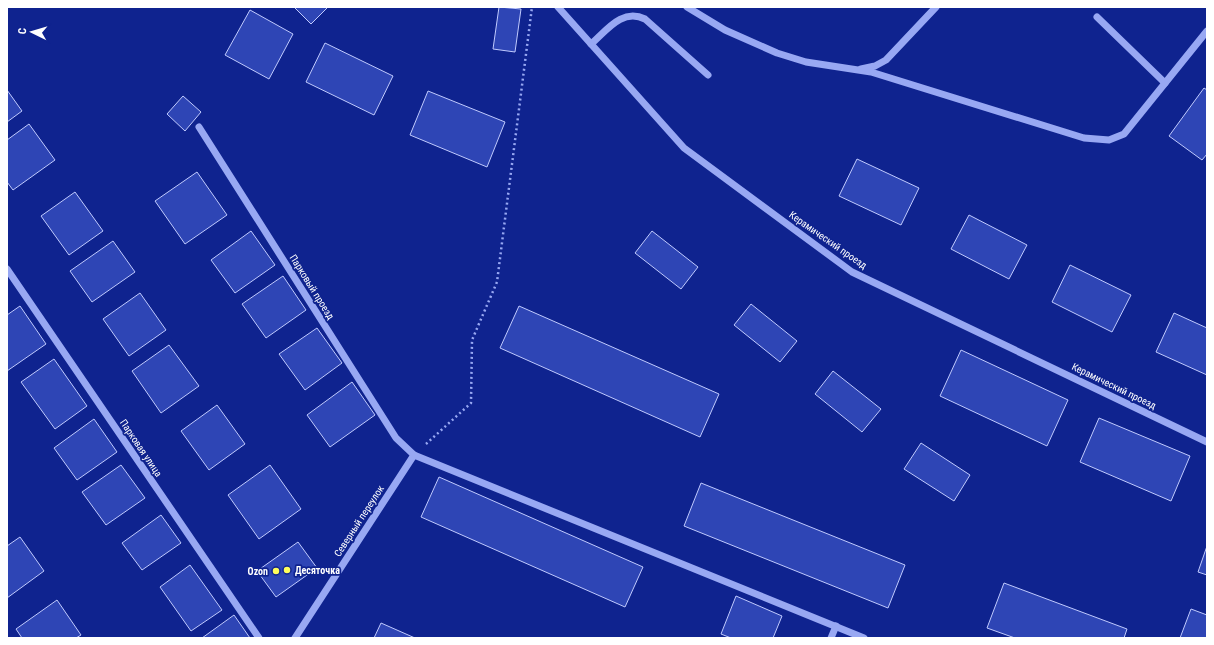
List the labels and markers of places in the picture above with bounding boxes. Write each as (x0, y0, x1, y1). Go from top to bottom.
marker: Десяточка (282, 565, 292, 575)
place label: Десяточка (295, 565, 340, 576)
place label: Ozon (248, 566, 268, 577)
marker: Ozon (271, 566, 281, 576)

